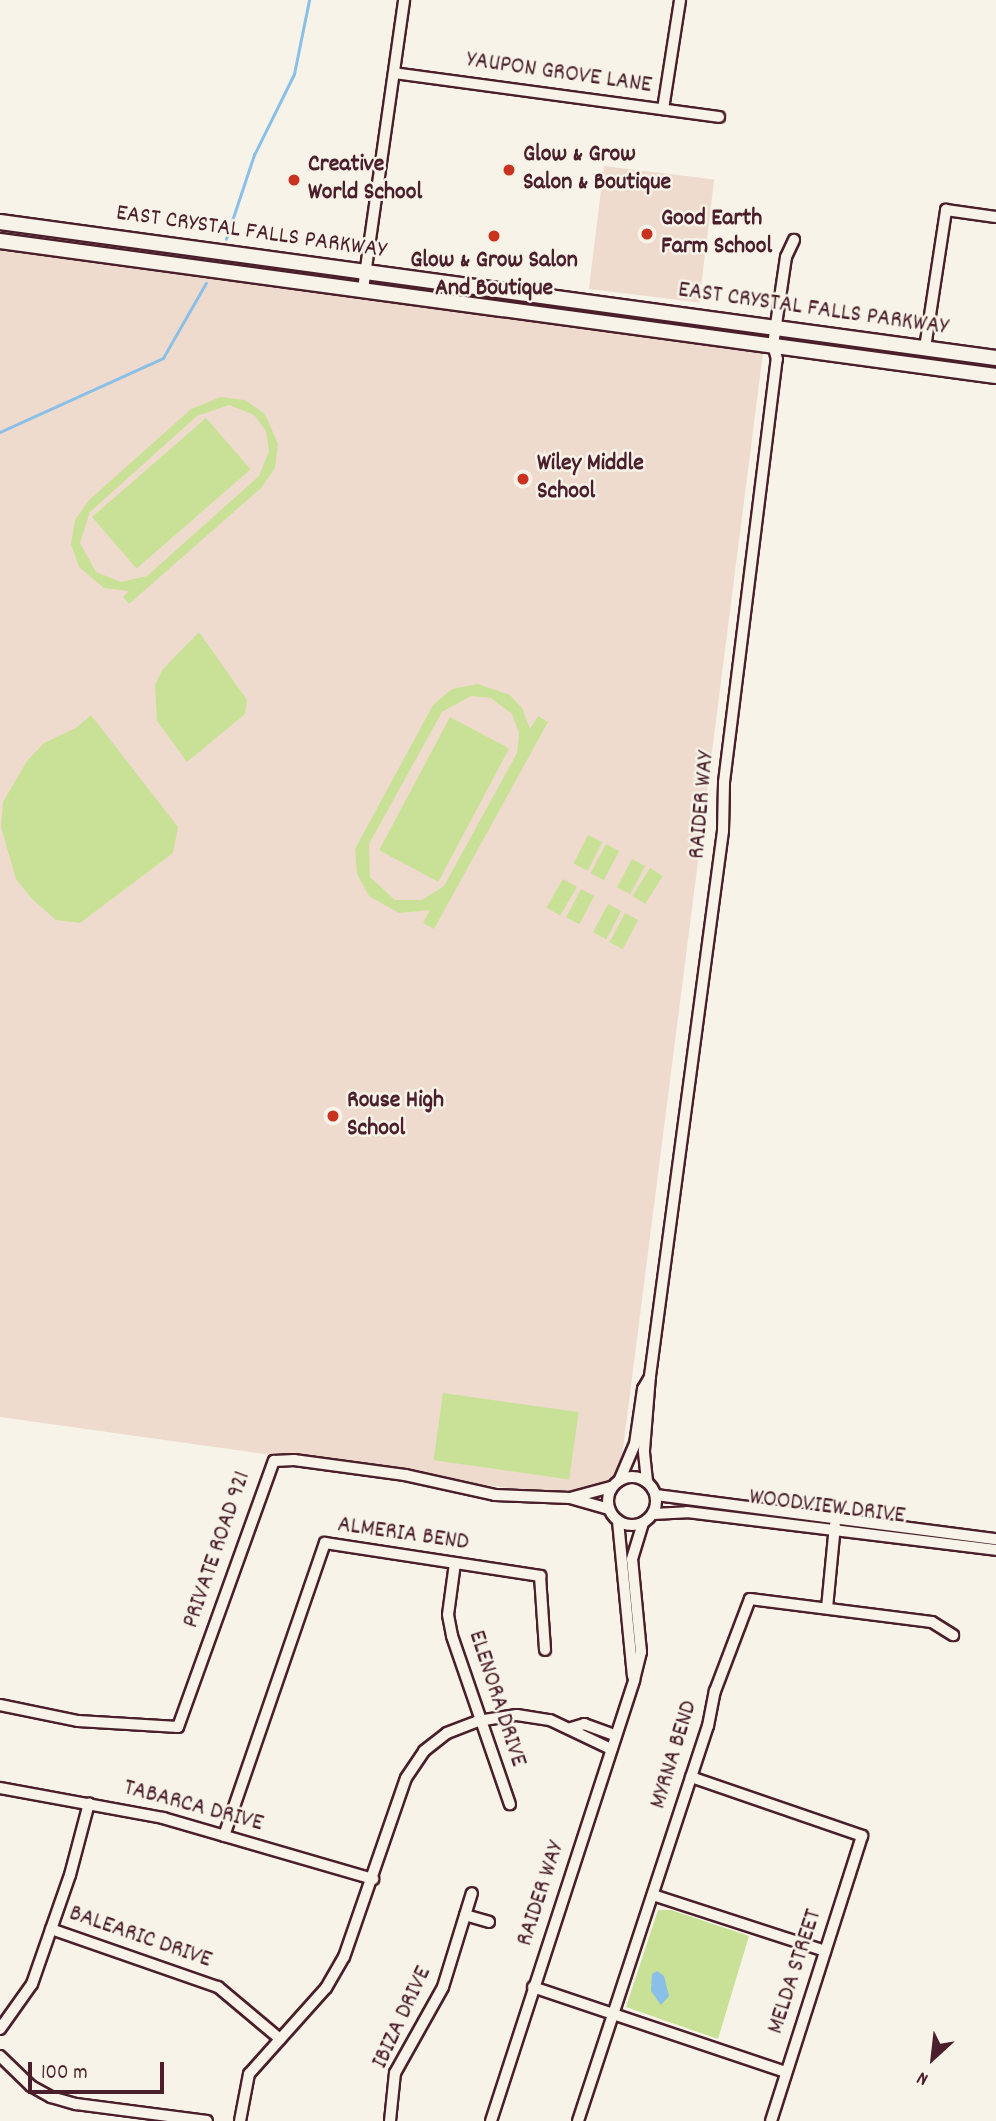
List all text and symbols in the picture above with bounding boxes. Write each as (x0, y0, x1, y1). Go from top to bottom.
street label: YAUPON GROVE LANE (465, 47, 653, 101)
place label: Glow & Grow Salon & Boutique (523, 142, 671, 198)
place label: Creative World School (308, 152, 422, 208)
marker: Glow & Grow Salon & Boutique (501, 162, 517, 178)
marker: Creative World School (286, 172, 302, 188)
street label: EAST CRYSTAL FALLS PARKWAY (114, 200, 388, 266)
place label: Good Earth Farm School (661, 206, 772, 262)
marker: Good Earth Farm School (639, 226, 655, 242)
marker: Glow & Grow Salon And Boutique (486, 228, 502, 244)
place label: Glow & Grow Salon And Boutique (410, 248, 578, 304)
street label: EAST CRYSTAL FALLS PARKWAY (676, 277, 950, 343)
place label: Wiley Middle School (537, 451, 644, 507)
marker: Wiley Middle School (515, 471, 531, 487)
street label: RAIDER WAY (684, 750, 722, 860)
place label: Rouse High School (347, 1088, 444, 1144)
marker: Rouse High School (325, 1108, 341, 1124)
street label: PRIVATE ROAD 921 (178, 1468, 258, 1632)
street label: WOODVIEW DRIVE (747, 1484, 907, 1532)
street label: ALMERIA BEND (336, 1512, 470, 1558)
street label: ELENORA DRIVE (460, 1627, 532, 1771)
street label: MYRNA BEND (645, 1697, 705, 1813)
street label: TABARCA DRIVE (120, 1775, 266, 1839)
street label: RAIDER WAY (512, 1838, 572, 1950)
street label: BALEARIC DRIVE (65, 1900, 215, 1976)
street label: MELDA STREET (762, 1906, 830, 2038)
street label: IBIZA DRIVE (367, 1962, 439, 2074)
north arrow (898, 2023, 968, 2093)
scale bar (32, 2048, 168, 2092)
text: 100 m (41, 2059, 88, 2089)
text: N (913, 2063, 934, 2091)

